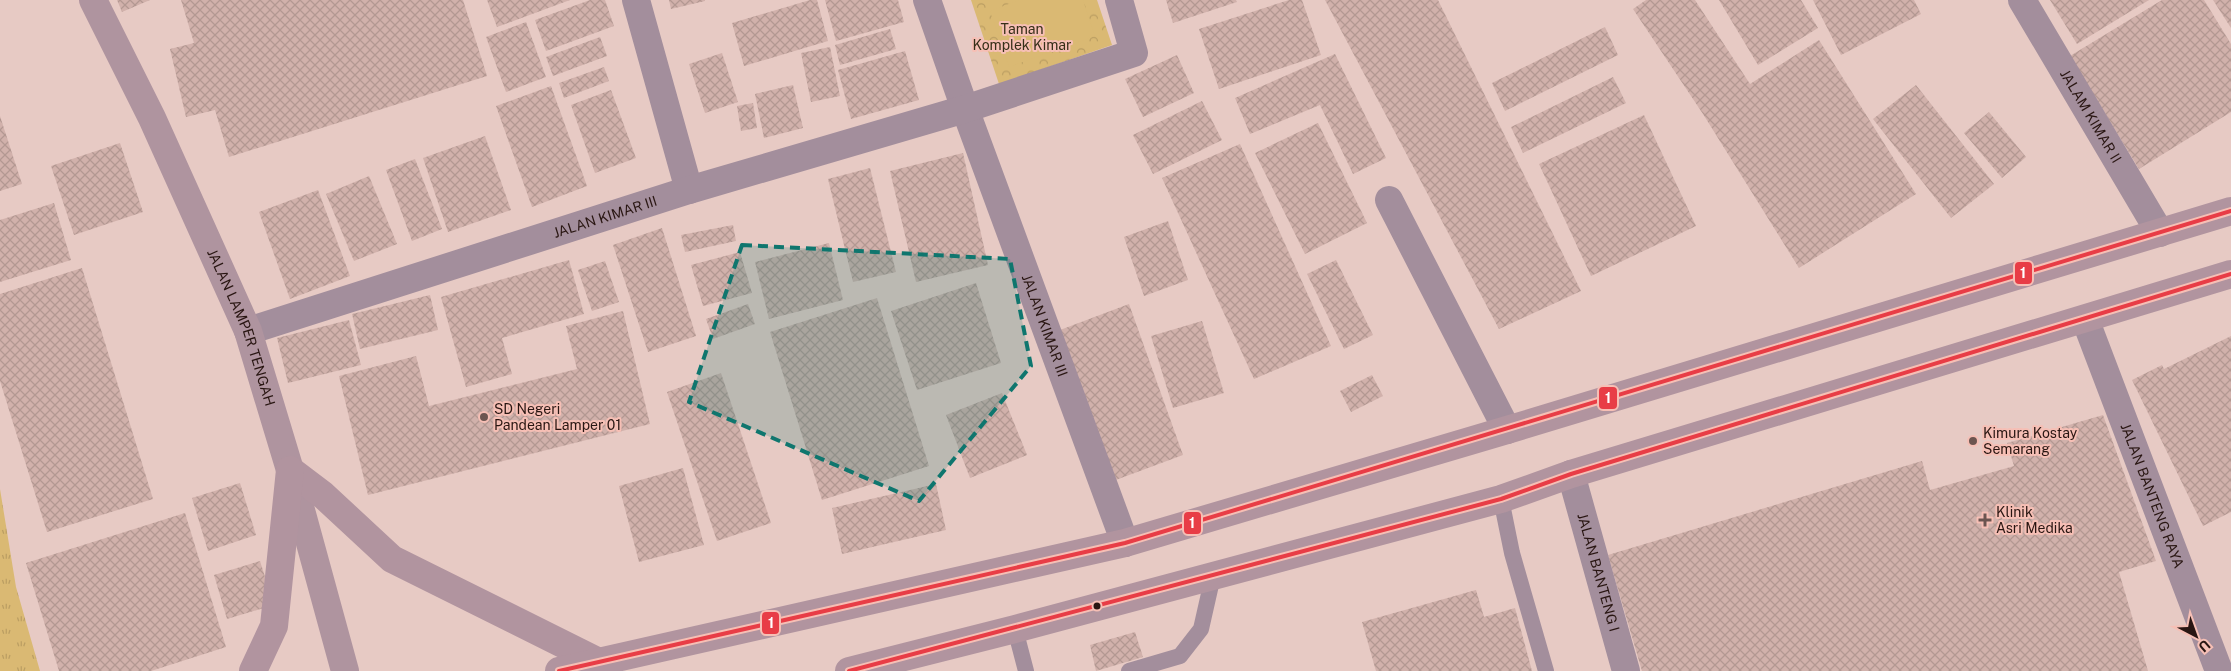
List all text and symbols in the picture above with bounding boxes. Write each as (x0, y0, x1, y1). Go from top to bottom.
park label: Taman Komplek Kimar (972, 21, 1072, 53)
street label: JALAM KIMAR II (2057, 67, 2125, 166)
street label: JALAN KIMAR III (551, 193, 659, 241)
street label: JALAN LAMPER TENGAH (204, 247, 278, 408)
line badge: 1 (2014, 261, 2033, 285)
text: 1 (2020, 265, 2026, 281)
street label: JALAN KIMAR III (1019, 272, 1071, 379)
line badge: 1 (1598, 386, 1618, 410)
text: 1 (1605, 390, 1611, 406)
place label: SD Negeri Pandean Lamper 01 (494, 401, 621, 433)
marker: SD Negeri Pandean Lamper 01 (478, 411, 490, 423)
street label: JALAN BANTENG RAYA (2117, 421, 2187, 571)
place label: Kimura Kostay Semarang (1983, 425, 2078, 457)
marker: Kimura Kostay Semarang (1967, 435, 1979, 447)
place label: Klinik Asri Medika (1996, 504, 2073, 536)
line badge: 1 (1183, 511, 1202, 535)
street label: JALAN BANTENG I (1574, 511, 1623, 633)
marker: Klinik Asri Medika (1978, 513, 1992, 527)
text: 1 (1189, 515, 1195, 531)
unlabelled marker (1092, 601, 1102, 611)
line badge: 1 (761, 611, 780, 635)
north arrow (2171, 611, 2221, 661)
text: 1 (768, 615, 774, 631)
text: U (2195, 636, 2214, 655)

